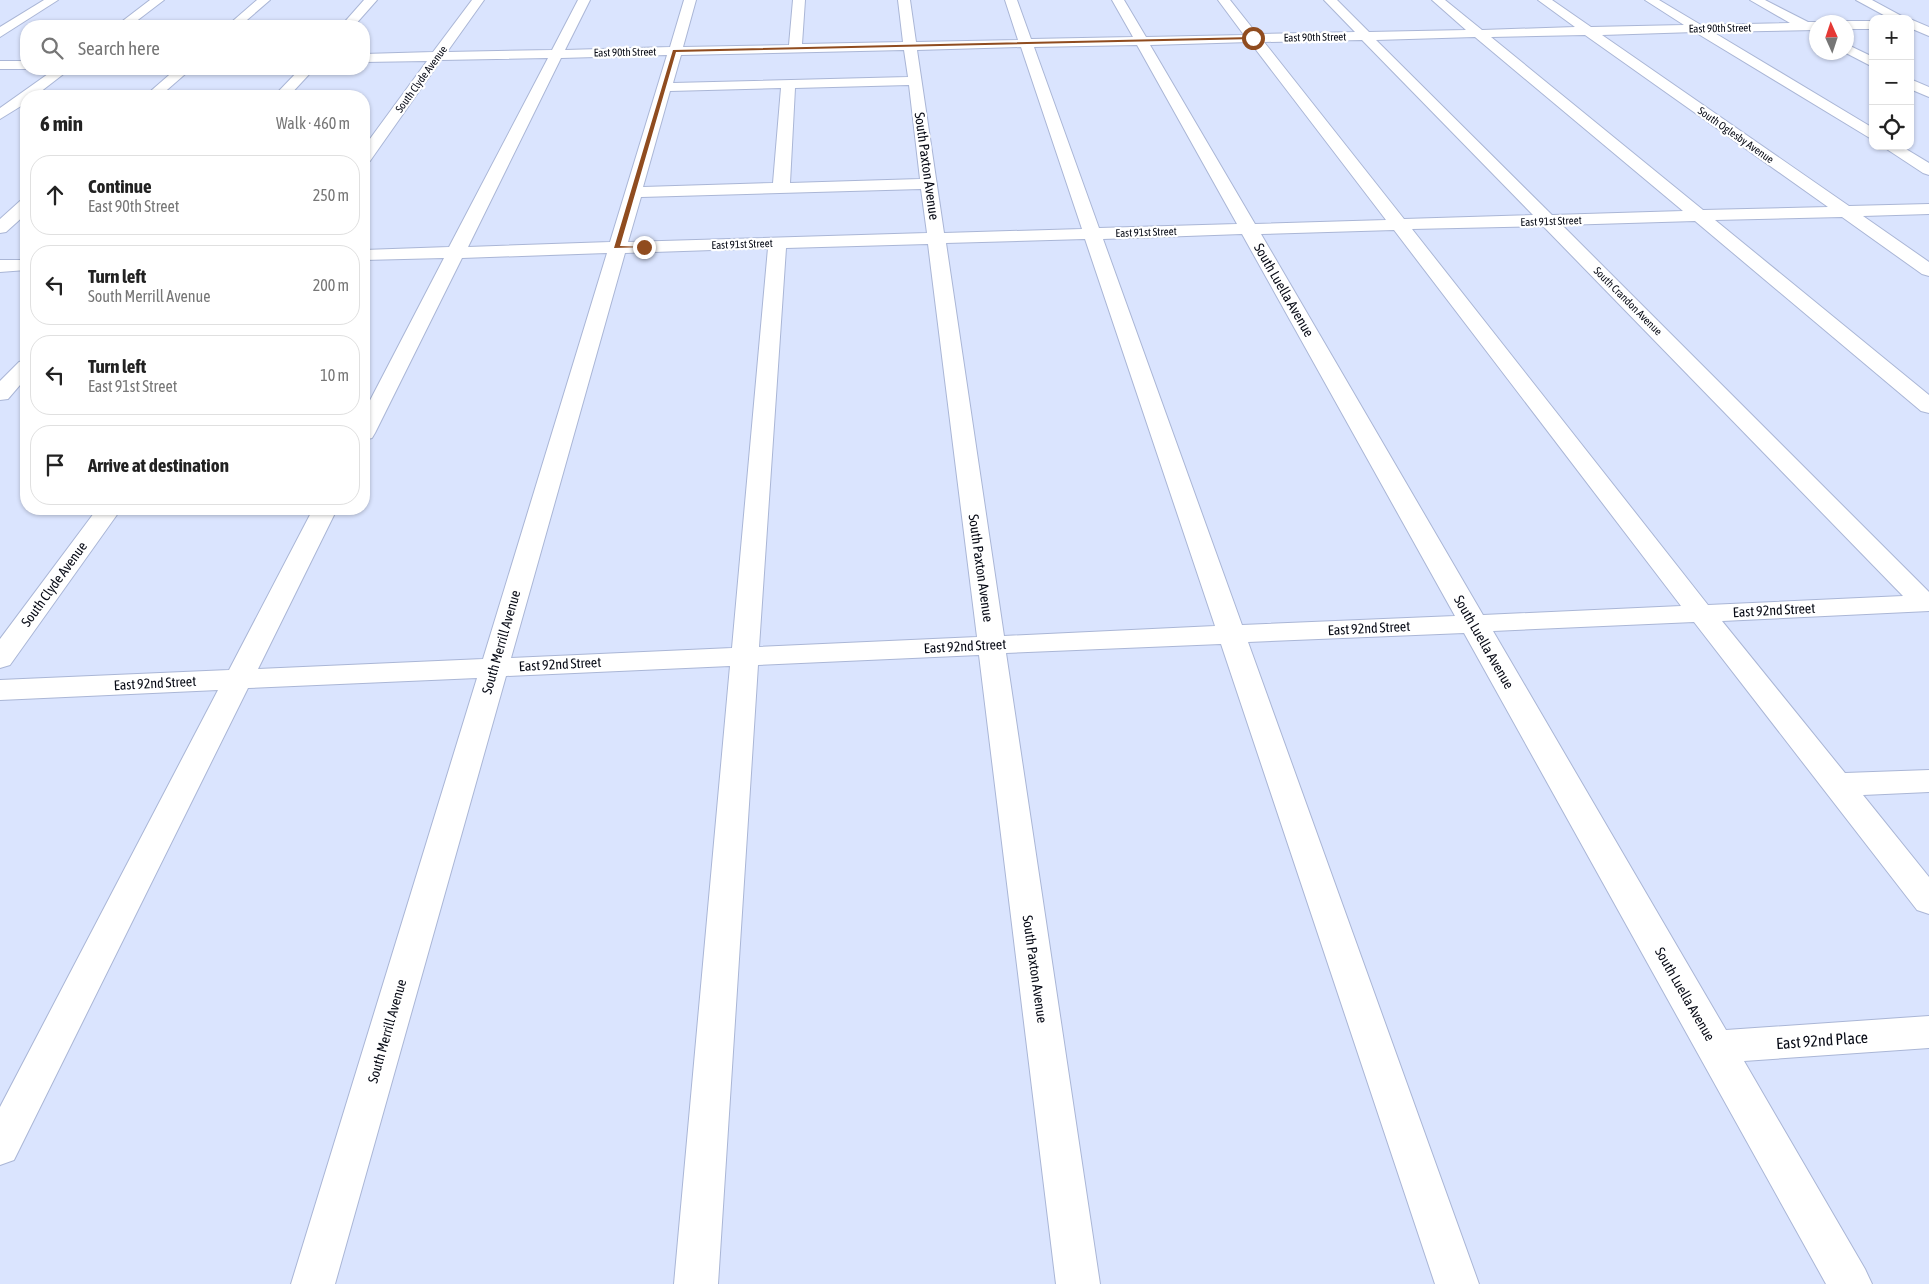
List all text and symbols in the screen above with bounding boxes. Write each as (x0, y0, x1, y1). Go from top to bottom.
north arrow (1809, 15, 1854, 60)
map controls (1869, 15, 1914, 150)
button: + (1869, 15, 1914, 60)
search box (20, 20, 370, 75)
street label: East 90th Street (1688, 21, 1752, 35)
route start (1242, 27, 1265, 50)
street label: East 90th Street (1283, 30, 1347, 44)
icon: search (38, 34, 66, 62)
text: Search here (78, 37, 160, 59)
street label: South Clyde Avenue (393, 43, 449, 115)
street label: East 90th Street (593, 45, 657, 59)
button: − (1869, 60, 1914, 105)
street label: South Oglesby Avenue (1696, 104, 1776, 166)
button: locate (1869, 105, 1914, 150)
text: 6 min (40, 111, 83, 135)
street label: South Paxton Avenue (912, 111, 942, 221)
text: Walk · 460 m (276, 114, 350, 132)
text: Continue (88, 175, 152, 197)
icon: ahead (41, 181, 69, 209)
text: 250 m (313, 186, 349, 204)
text: East 90th Street (88, 197, 179, 215)
street label: East 91st Street (1520, 214, 1582, 228)
street label: East 91st Street (1115, 225, 1177, 239)
route end (633, 236, 656, 259)
street label: East 91st Street (711, 237, 773, 251)
street label: South Luella Avenue (1251, 240, 1317, 340)
text: Turn left (88, 265, 146, 287)
street label: South Crandon Avenue (1592, 265, 1664, 337)
icon: left (41, 271, 69, 299)
text: 200 m (313, 276, 349, 294)
text: South Merrill Avenue (88, 287, 211, 305)
text: Turn left (88, 355, 146, 377)
icon: left (41, 361, 69, 389)
text: 10 m (320, 366, 349, 384)
text: East 91st Street (88, 377, 177, 395)
icon: arrive (41, 451, 69, 479)
text: Arrive at destination (88, 454, 229, 476)
street label: South Paxton Avenue (966, 513, 996, 623)
street label: South Clyde Avenue (18, 538, 90, 630)
street label: South Merrill Avenue (479, 588, 523, 696)
street label: South Luella Avenue (1451, 592, 1517, 692)
street label: East 92nd Street (1732, 600, 1816, 620)
street label: East 92nd Street (1327, 618, 1411, 638)
street label: East 92nd Street (923, 636, 1007, 656)
street label: East 92nd Street (518, 654, 602, 674)
street label: East 92nd Street (113, 673, 197, 693)
street label: South Paxton Avenue (1020, 914, 1050, 1024)
street label: South Luella Avenue (1652, 944, 1718, 1044)
street label: South Merrill Avenue (365, 977, 409, 1085)
street label: East 92nd Place (1775, 1028, 1869, 1052)

